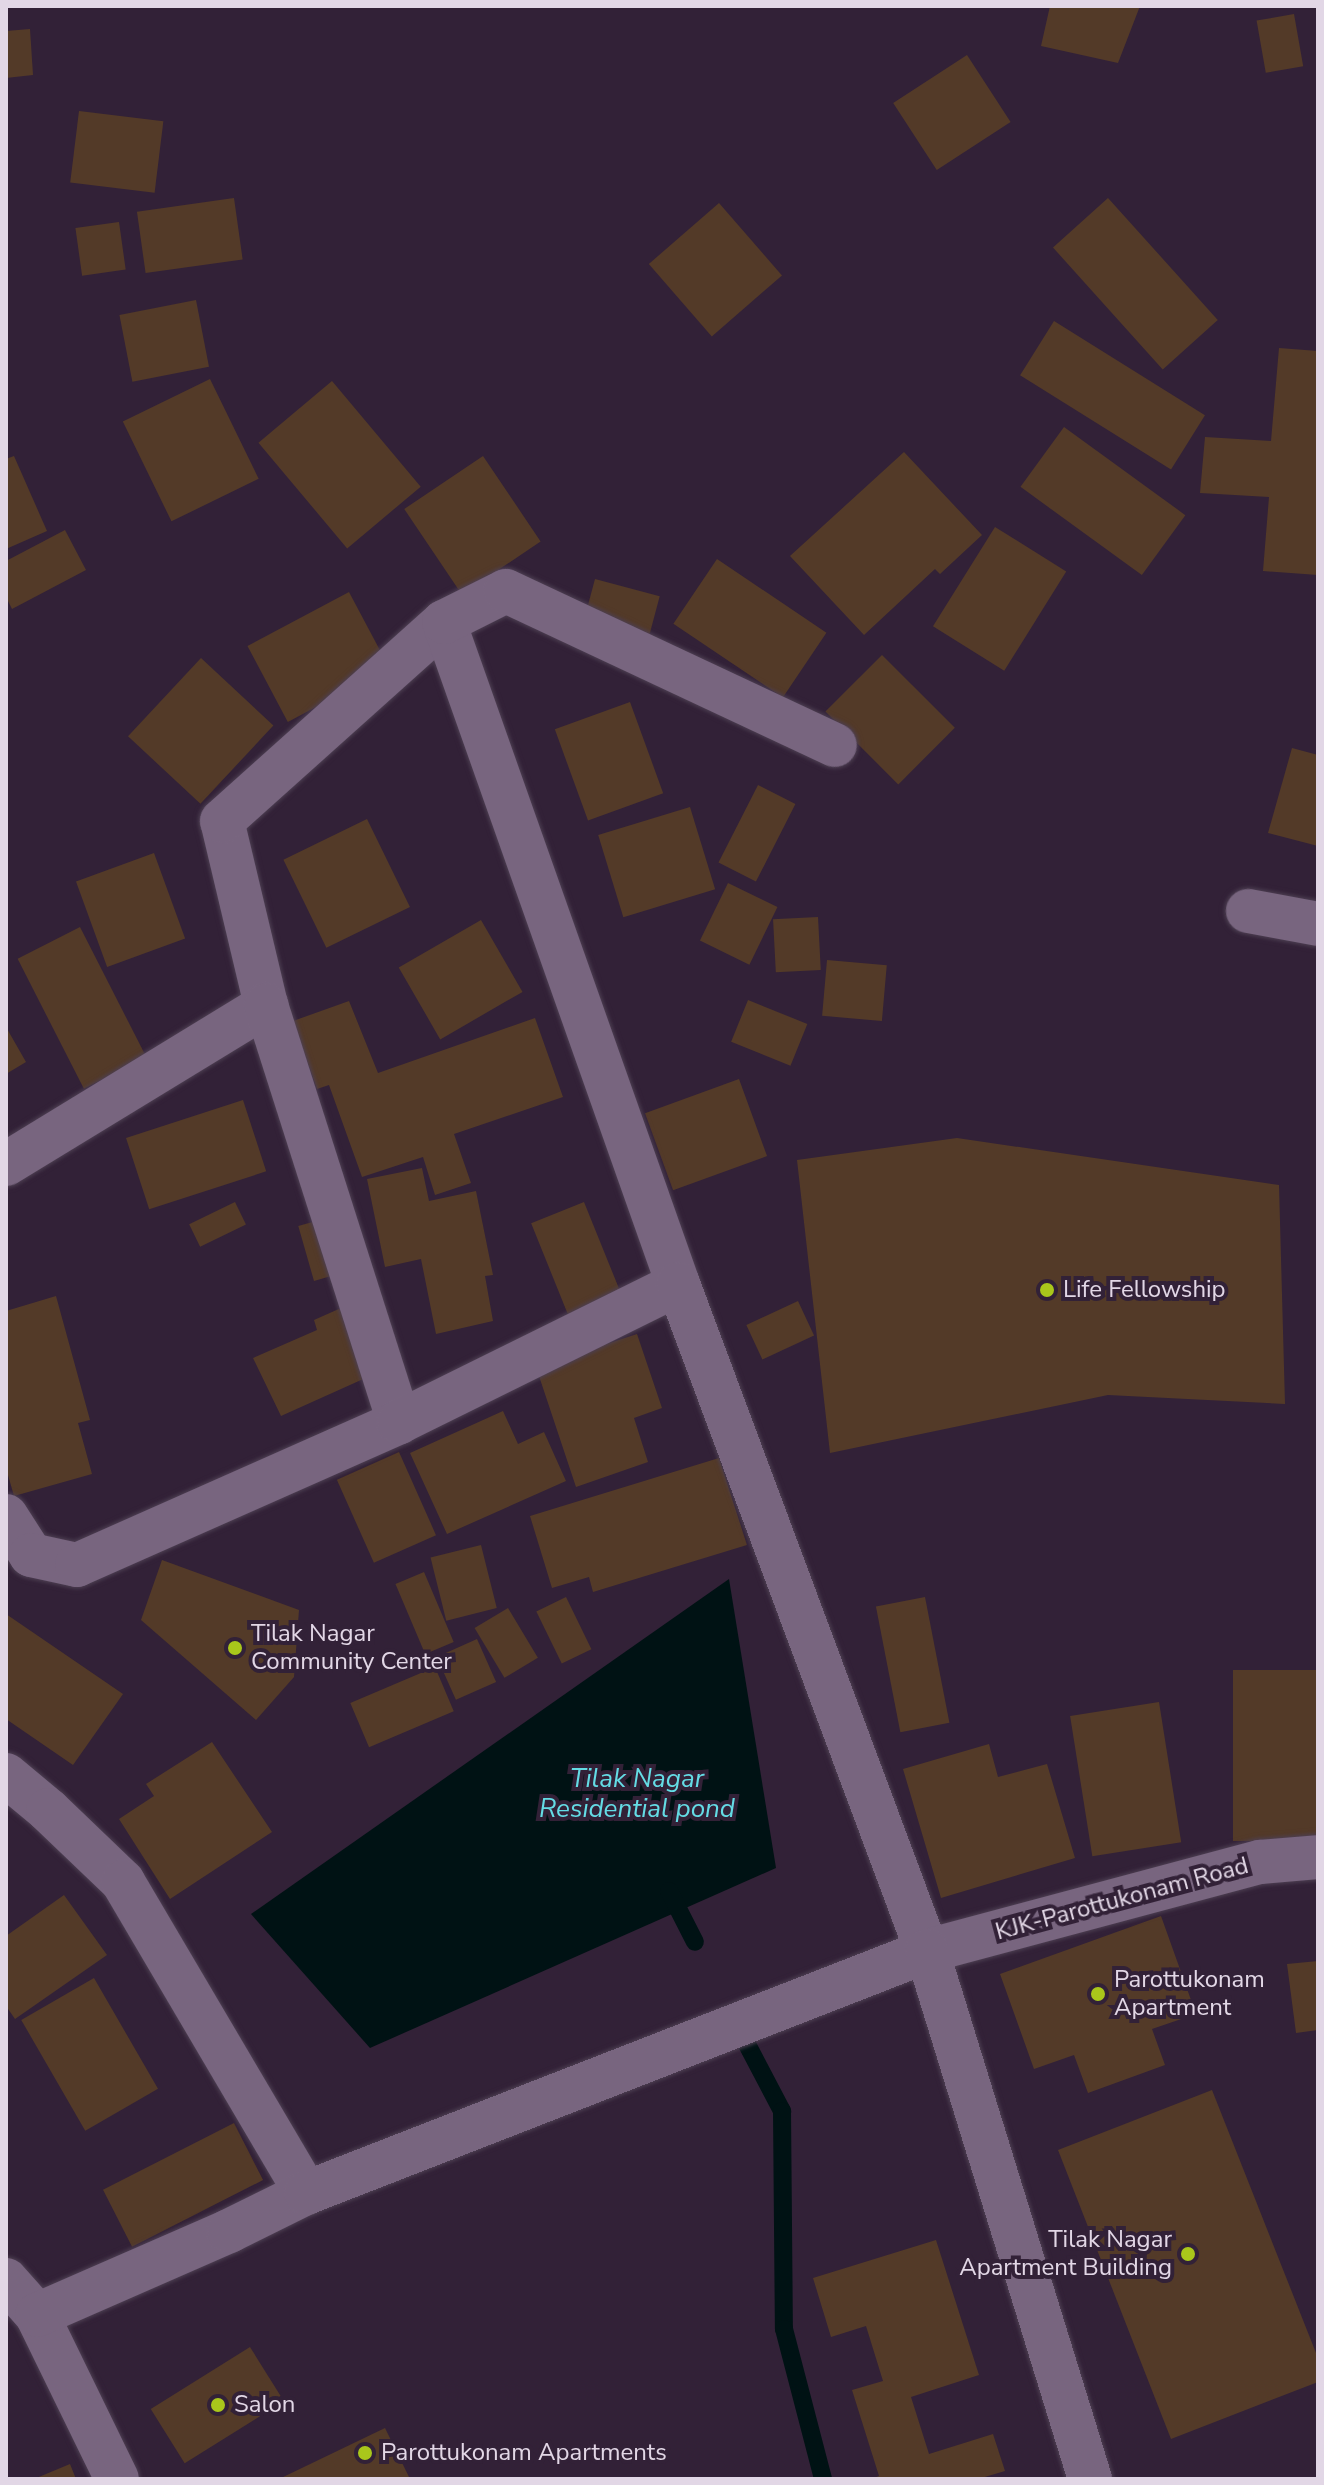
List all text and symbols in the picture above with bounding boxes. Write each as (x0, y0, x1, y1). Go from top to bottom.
place label: Life Fellowship (1063, 1276, 1226, 1304)
marker: Life Fellowship (1038, 1281, 1056, 1299)
place label: Tilak Nagar Community Center (251, 1620, 452, 1676)
marker: Tilak Nagar Community Center (226, 1639, 244, 1657)
water label: Tilak Nagar Residential pond (539, 1763, 735, 1824)
street label: KJK-Parottukonam Road (992, 1851, 1252, 1947)
place label: Parottukonam Apartment (1114, 1966, 1265, 2022)
marker: Parottukonam Apartment (1089, 1985, 1107, 2003)
place label: Tilak Nagar Apartment Building (959, 2226, 1172, 2282)
marker: Tilak Nagar Apartment Building (1179, 2245, 1197, 2263)
place label: Salon (234, 2391, 295, 2419)
marker: Salon (209, 2396, 227, 2414)
place label: Parottukonam Apartments (381, 2439, 667, 2467)
marker: Parottukonam Apartments (356, 2444, 374, 2462)

